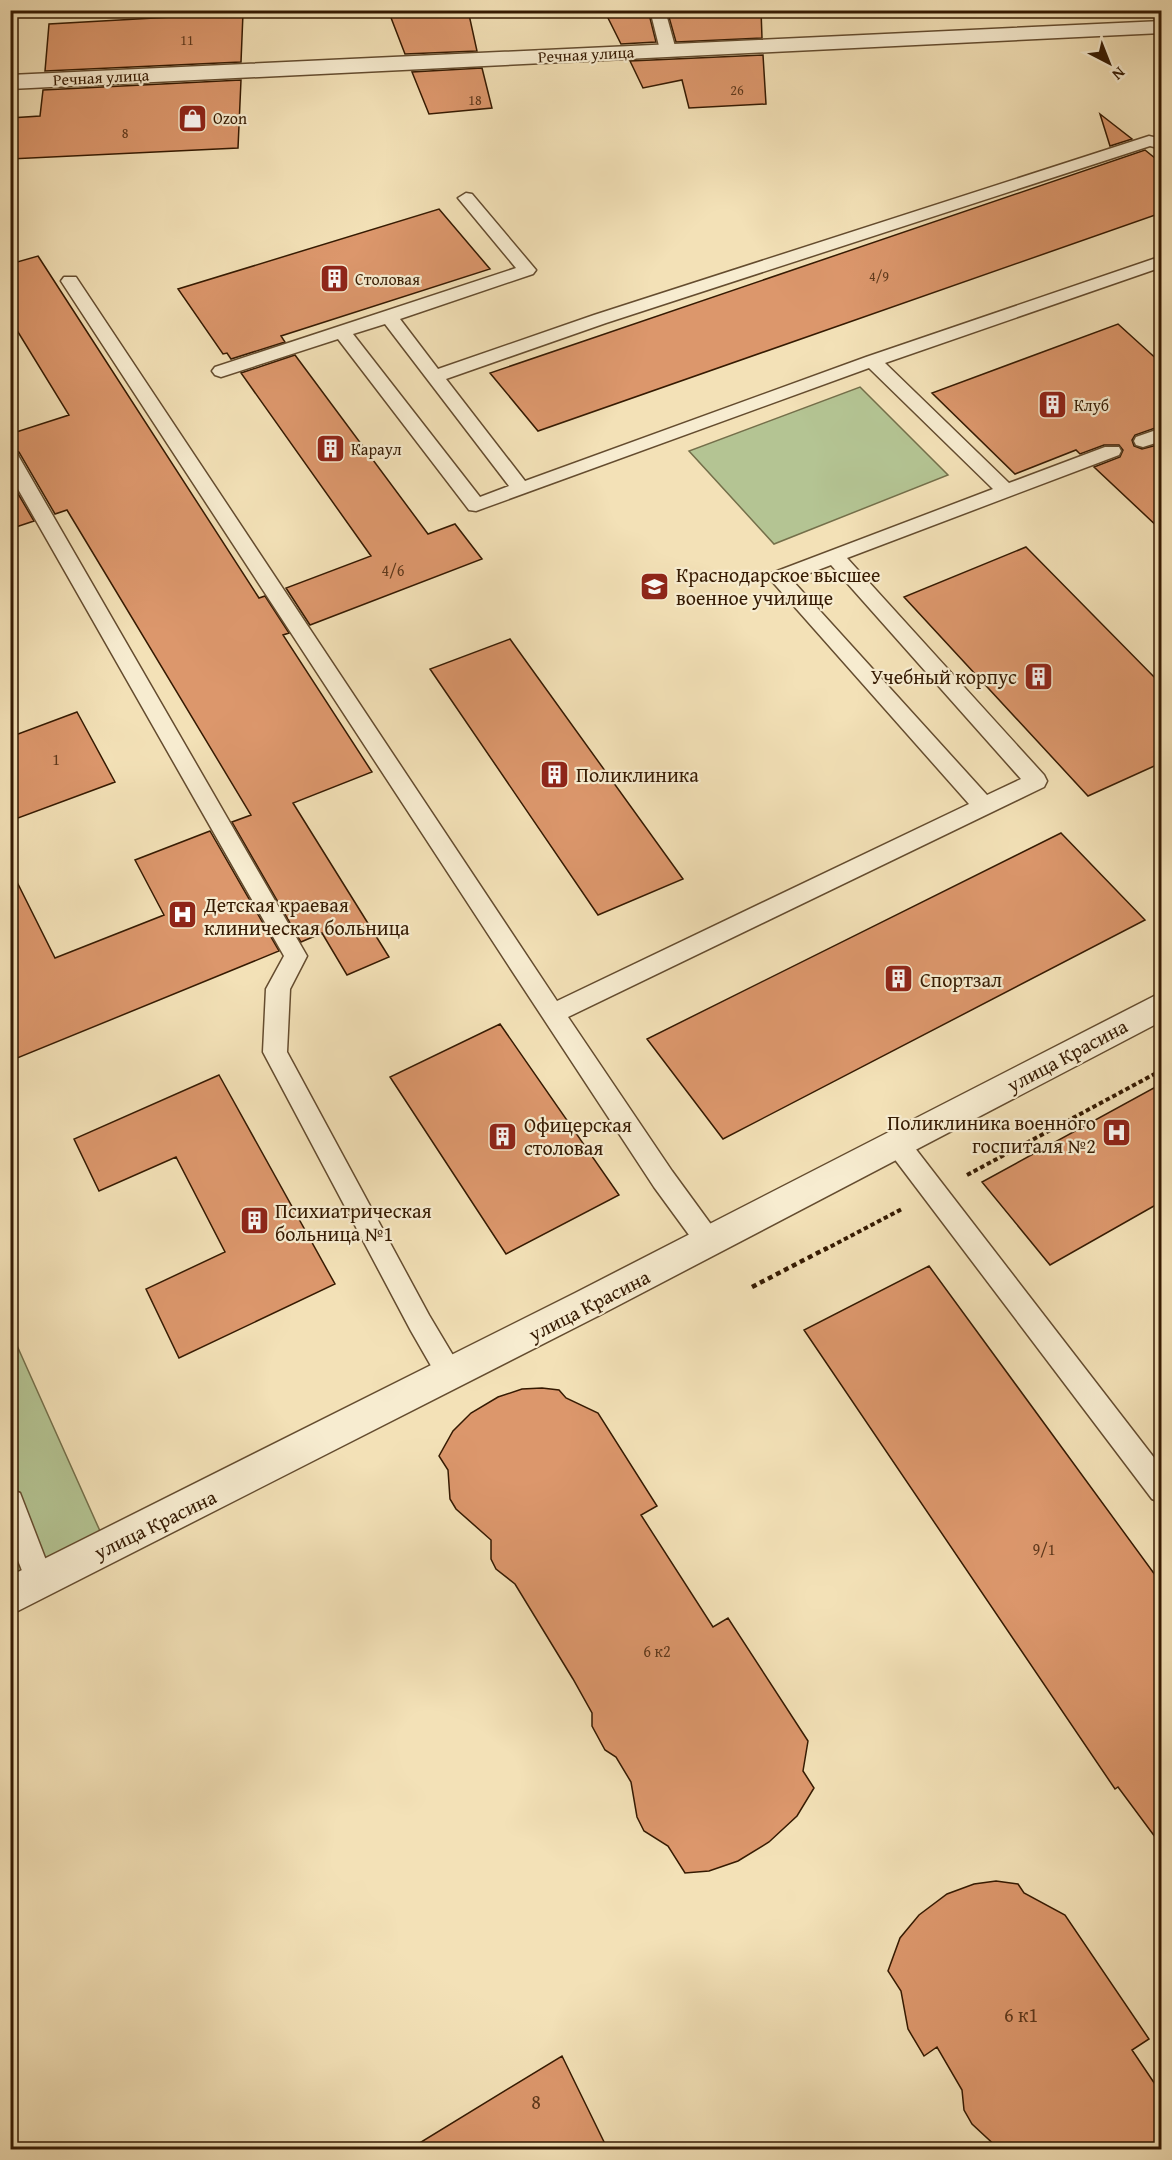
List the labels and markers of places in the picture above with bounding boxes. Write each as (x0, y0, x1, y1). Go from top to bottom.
shop icon: Ozon (176, 102, 208, 134)
place label: Ozon (213, 106, 247, 130)
building icon: Столовая (318, 263, 350, 295)
place label: Столовая (355, 267, 420, 291)
building icon: Клуб (1037, 389, 1069, 421)
place label: Клуб (1074, 393, 1109, 417)
building icon: Караул (314, 433, 346, 465)
place label: Караул (351, 437, 402, 461)
place label: Краснодарское высшее военное училище (676, 560, 880, 612)
school or university icon: Краснодарское высшее военное училище (639, 570, 671, 602)
building icon: Учебный корпус (1022, 660, 1054, 692)
place label: Учебный корпус (871, 662, 1017, 691)
building icon: Поликлиника (539, 758, 571, 790)
place label: Поликлиника (576, 760, 699, 789)
place label: Детская краевая клиническая больница (203, 890, 410, 942)
hospital icon: Детская краевая клиническая больница (167, 899, 199, 931)
building icon: Спортзал (883, 963, 915, 995)
place label: Спортзал (920, 965, 1002, 994)
place label: Поликлиника военного госпиталя №2 (887, 1108, 1096, 1160)
place label: Офицерская столовая (524, 1110, 632, 1162)
hospital icon: Поликлиника военного госпиталя №2 (1101, 1117, 1133, 1149)
building icon: Офицерская столовая (487, 1120, 519, 1152)
place label: Психиатрическая больница №1 (275, 1196, 432, 1248)
building icon: Психиатрическая больница №1 (238, 1205, 270, 1237)

